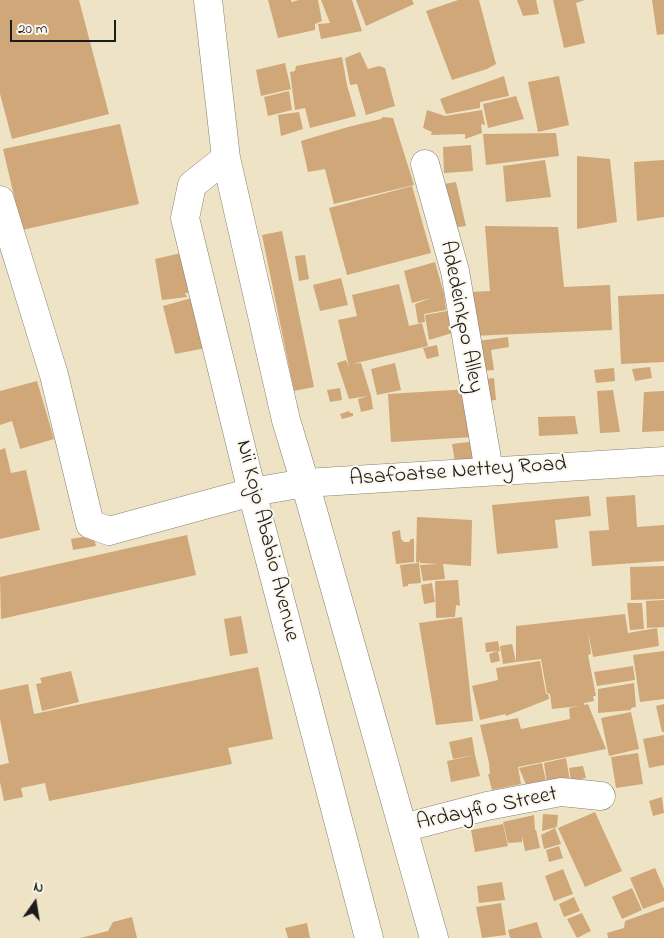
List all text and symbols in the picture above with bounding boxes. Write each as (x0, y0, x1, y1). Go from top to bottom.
scale bar (12, 10, 119, 42)
text: 20 m (18, 18, 47, 40)
street label: Adedeinkpo Alley (432, 239, 488, 395)
street label: Nii Kojo Ababio Avenue (228, 438, 304, 644)
street label: Asafoatse Nettey Road (348, 452, 568, 494)
street label: Ardayfio Street (414, 782, 560, 838)
text: N (32, 877, 45, 899)
north arrow (10, 878, 60, 928)

